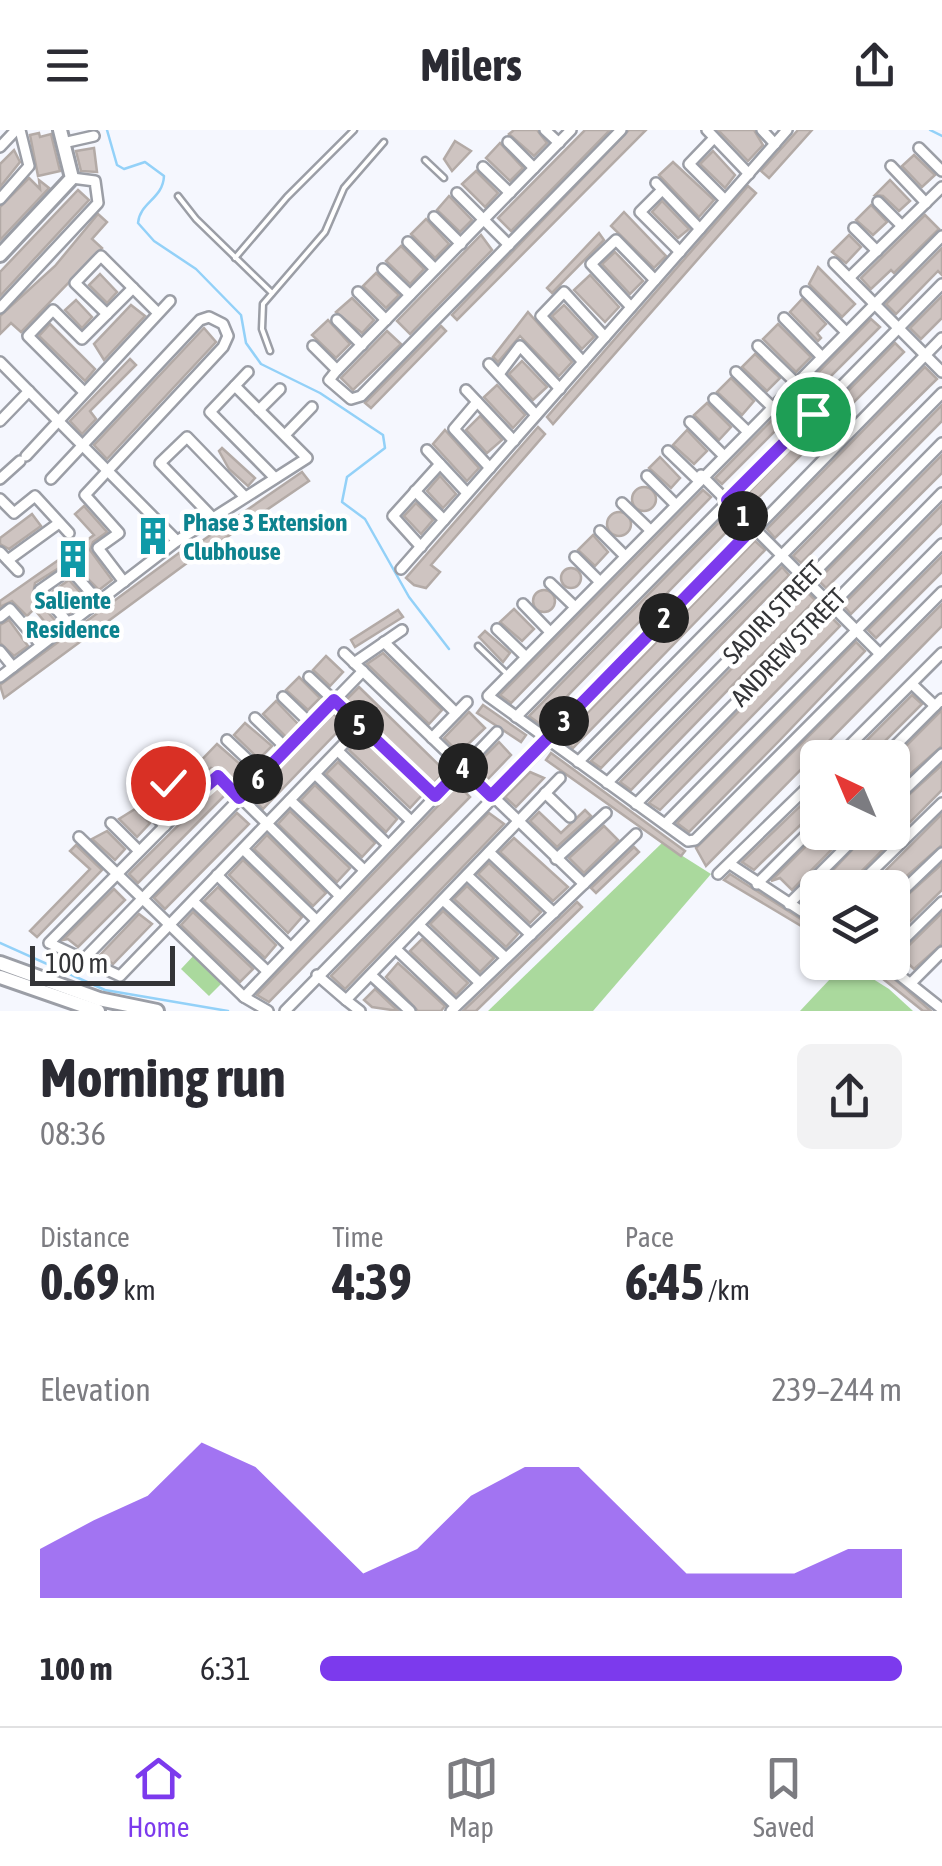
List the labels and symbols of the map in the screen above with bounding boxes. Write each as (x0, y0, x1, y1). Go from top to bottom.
pin (771, 372, 856, 457)
pin: 1 (718, 491, 768, 541)
place label: Phase 3 Extension Clubhouse (183, 508, 347, 565)
building icon: Phase 3 Extension Clubhouse (132, 515, 174, 557)
building icon: Saliente Residence (52, 538, 94, 580)
street label: SADIRI STREET (717, 555, 829, 669)
street label: ANDREW STREET (725, 583, 851, 711)
place label: Saliente Residence (26, 586, 120, 643)
pin: 2 (639, 593, 689, 643)
pin: 3 (539, 696, 589, 746)
pin: 5 (334, 700, 384, 750)
north arrow (800, 740, 910, 850)
pin (126, 741, 211, 826)
pin: 4 (438, 743, 488, 793)
pin: 6 (233, 754, 283, 804)
scale bar (30, 941, 175, 986)

